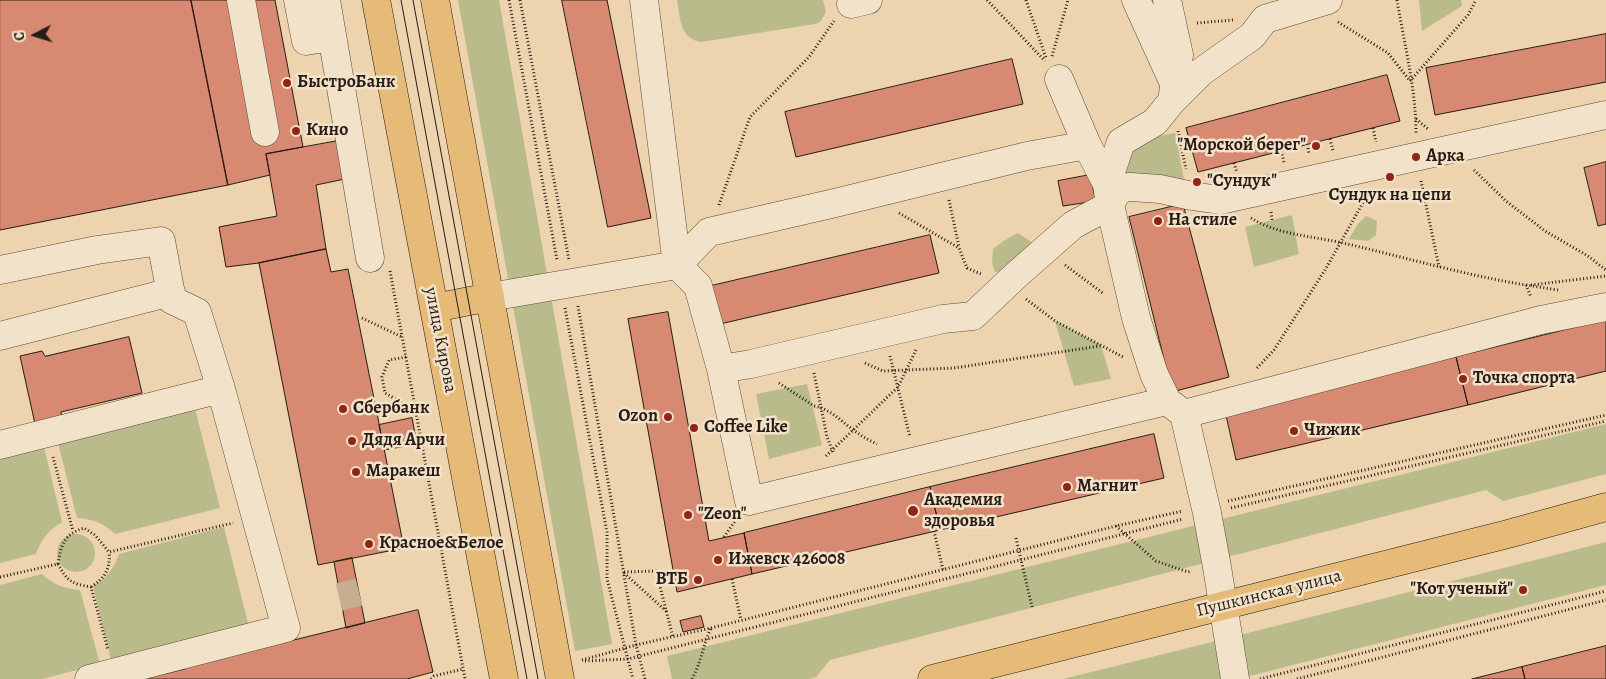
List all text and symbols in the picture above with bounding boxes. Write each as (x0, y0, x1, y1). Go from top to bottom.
north arrow (10, 10, 60, 60)
text: С (10, 31, 29, 41)
place label: БыстроБанк (297, 72, 396, 94)
marker: БыстроБанк (281, 77, 293, 89)
place label: Кино (306, 120, 348, 142)
marker: Кино (290, 125, 302, 137)
place label: "Морской берег" (1177, 135, 1306, 157)
marker: "Морской берег" (1310, 140, 1322, 152)
place label: Арка (1426, 146, 1464, 168)
marker: Арка (1410, 151, 1422, 163)
place label: "Сундук" (1207, 171, 1277, 193)
marker: Сундук на цепи (1384, 171, 1396, 183)
marker: "Сундук" (1191, 176, 1203, 188)
place label: Сундук на цепи (1329, 185, 1451, 207)
place label: На стиле (1168, 210, 1237, 232)
marker: На стиле (1152, 215, 1164, 227)
street label: улица Кирова (419, 285, 461, 395)
place label: Точка спорта (1473, 368, 1575, 390)
marker: Точка спорта (1457, 373, 1469, 385)
place label: Сбербанк (353, 398, 430, 420)
marker: Сбербанк (337, 403, 349, 415)
place label: Ozon (618, 406, 658, 428)
marker: Ozon (662, 411, 674, 423)
place label: Coffee Like (704, 417, 788, 439)
place label: Чижик (1304, 420, 1360, 442)
marker: Coffee Like (688, 422, 700, 434)
marker: Чижик (1288, 425, 1300, 437)
place label: Дядя Арчи (362, 430, 445, 452)
marker: Дядя Арчи (346, 435, 358, 447)
place label: Маракеш (366, 461, 440, 483)
marker: Маракеш (350, 466, 362, 478)
place label: Магнит (1077, 476, 1138, 498)
marker: Магнит (1061, 481, 1073, 493)
place label: Академия здоровья (924, 490, 1002, 532)
place label: "Zeon" (698, 504, 746, 526)
marker: Академия здоровья (906, 504, 920, 518)
marker: "Zeon" (682, 509, 694, 521)
place label: Красное&Белое (379, 533, 504, 555)
marker: Красное&Белое (363, 538, 375, 550)
place label: Ижевск 426008 (728, 549, 845, 571)
marker: Ижевск 426008 (712, 554, 724, 566)
street label: Пушкинская улица (1194, 566, 1344, 622)
place label: ВТБ (655, 569, 688, 591)
marker: ВТБ (692, 574, 704, 586)
place label: "Кот ученый" (1410, 579, 1513, 601)
marker: "Кот ученый" (1517, 584, 1529, 596)

